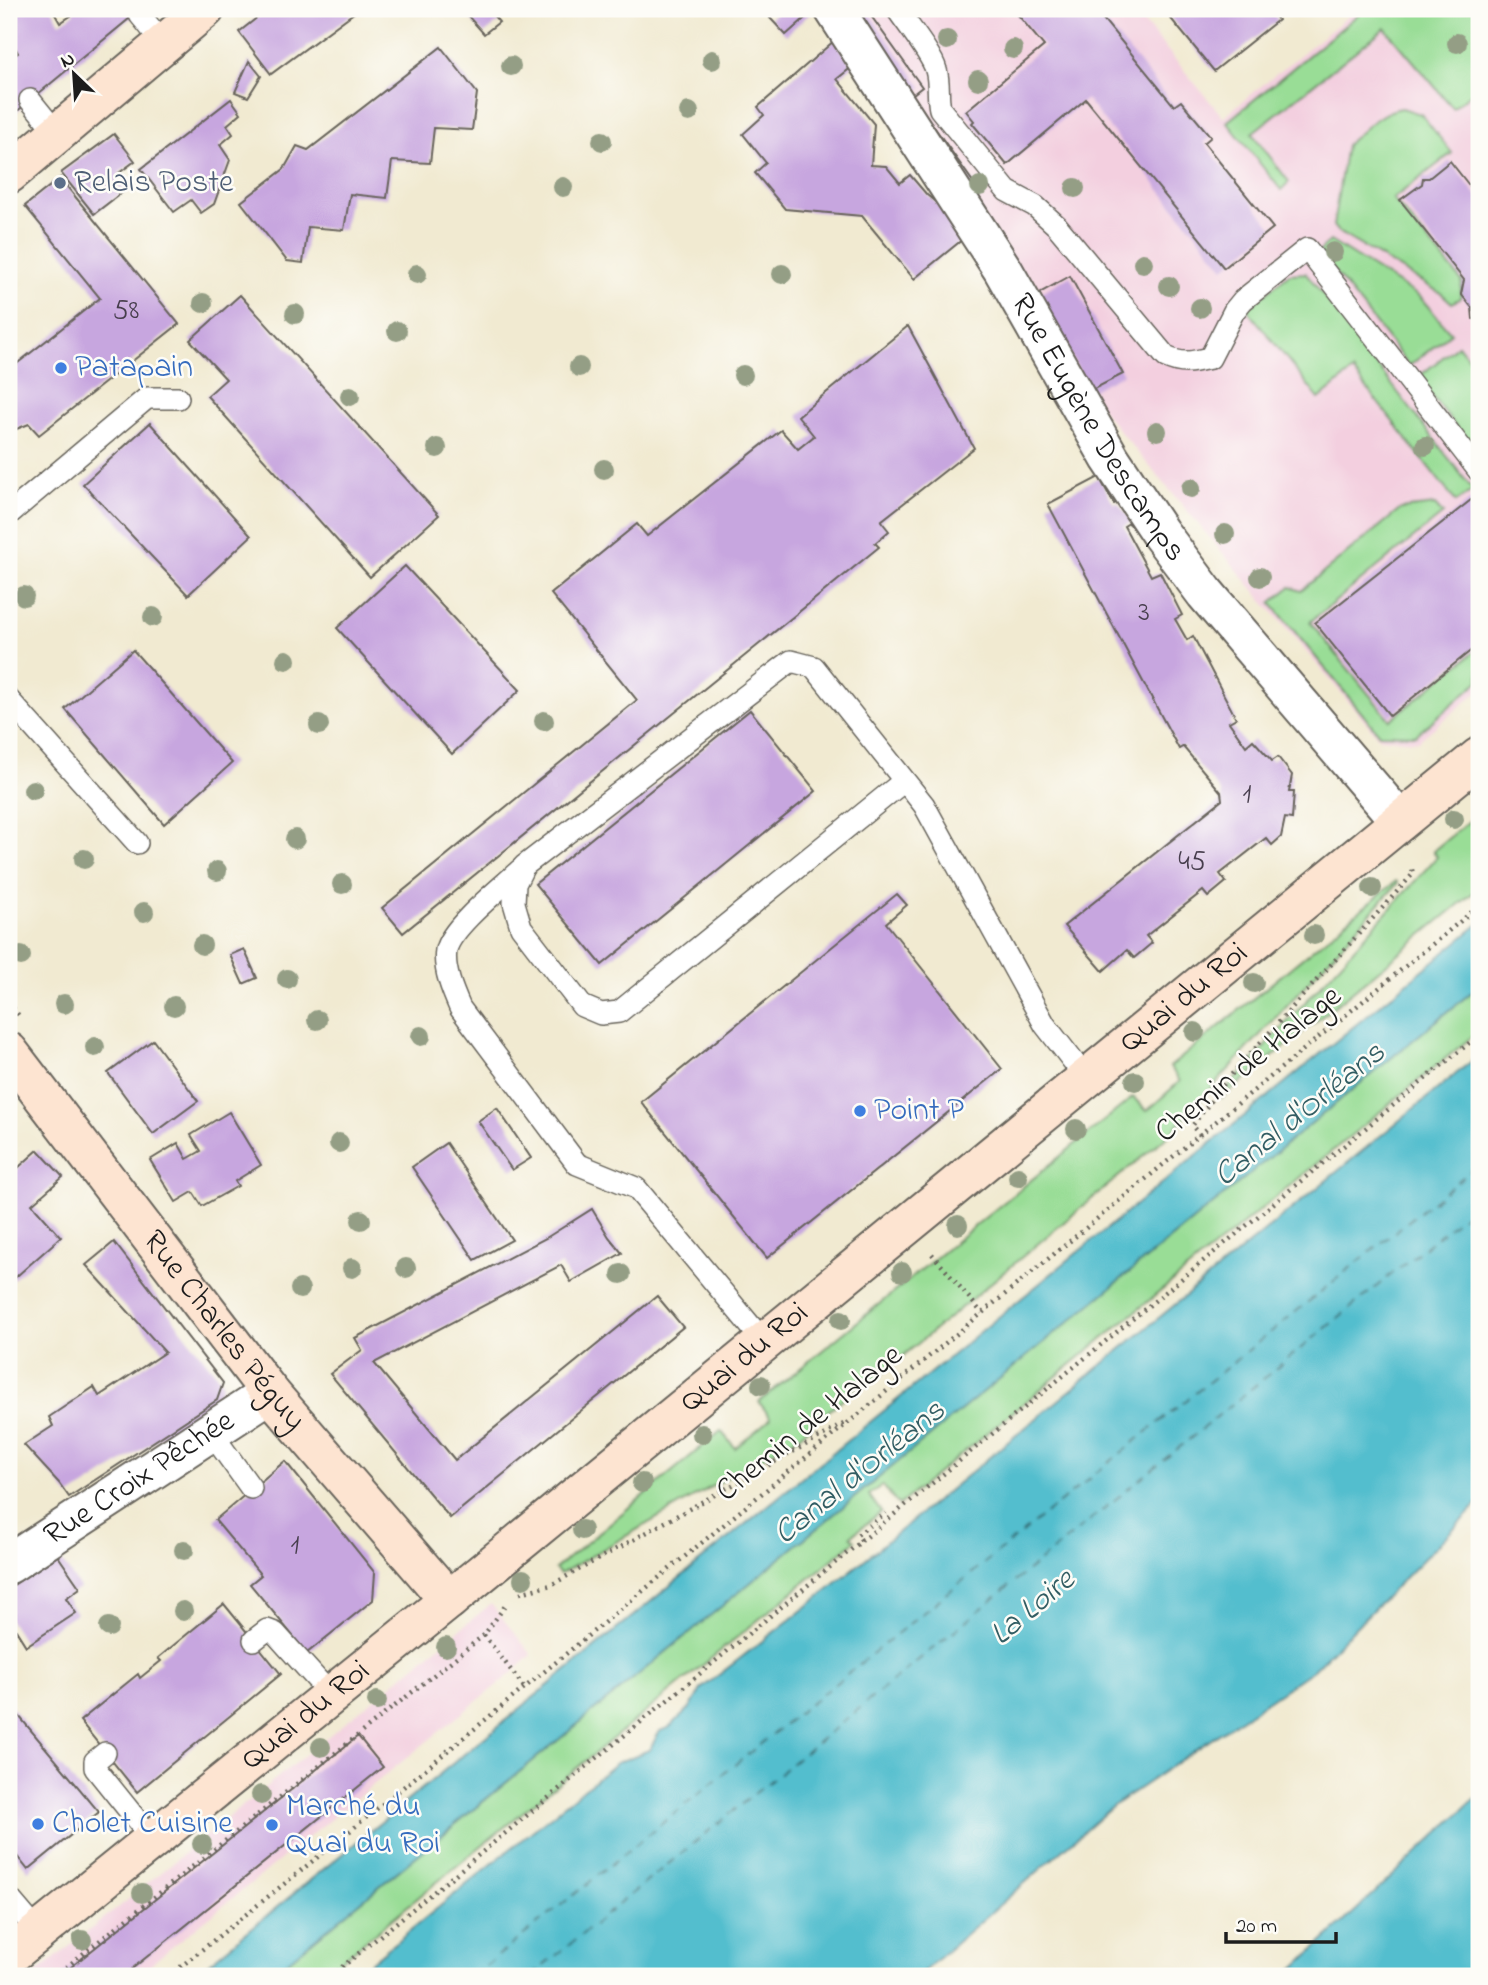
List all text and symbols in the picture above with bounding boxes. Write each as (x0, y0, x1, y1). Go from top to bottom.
north arrow (38, 38, 108, 108)
text: N (56, 46, 80, 76)
place label: Relais Poste (74, 160, 234, 207)
marker: Relais Poste (52, 175, 68, 191)
street label: Rue Eugène Descamps (998, 285, 1197, 572)
house number: 58 (113, 291, 139, 332)
place label: Patapain (75, 345, 193, 392)
marker: Patapain (53, 360, 69, 376)
house number: 3 (1138, 593, 1150, 634)
house number: 1 (1243, 775, 1252, 816)
house number: 45 (1178, 842, 1206, 883)
street label: Quai du Roi (1110, 931, 1259, 1065)
street label: Chemin de Halage (1145, 974, 1353, 1155)
water label: Canal d'Orléans (1204, 1030, 1396, 1199)
place label: Point P (874, 1088, 965, 1135)
marker: Point P (852, 1103, 868, 1119)
street label: Rue Charles Péguy (130, 1220, 317, 1442)
street label: Quai du Roi (670, 1291, 819, 1425)
street label: Chemin de Halage (706, 1333, 914, 1514)
water label: Canal d'Orléans (764, 1388, 956, 1557)
street label: Rue Croix Pêchée (35, 1398, 245, 1558)
house number: 1 (291, 1526, 300, 1567)
water label: La Loire (980, 1557, 1087, 1658)
street label: Quai du Roi (231, 1649, 381, 1782)
place label: Marché du Quai du Roi (286, 1784, 440, 1868)
place label: Cholet Cuisine (52, 1801, 233, 1848)
marker: Cholet Cuisine (30, 1816, 46, 1832)
marker: Marché du Quai du Roi (264, 1817, 280, 1833)
scale bar (1226, 1901, 1336, 1945)
text: 20 m (1236, 1912, 1277, 1942)

